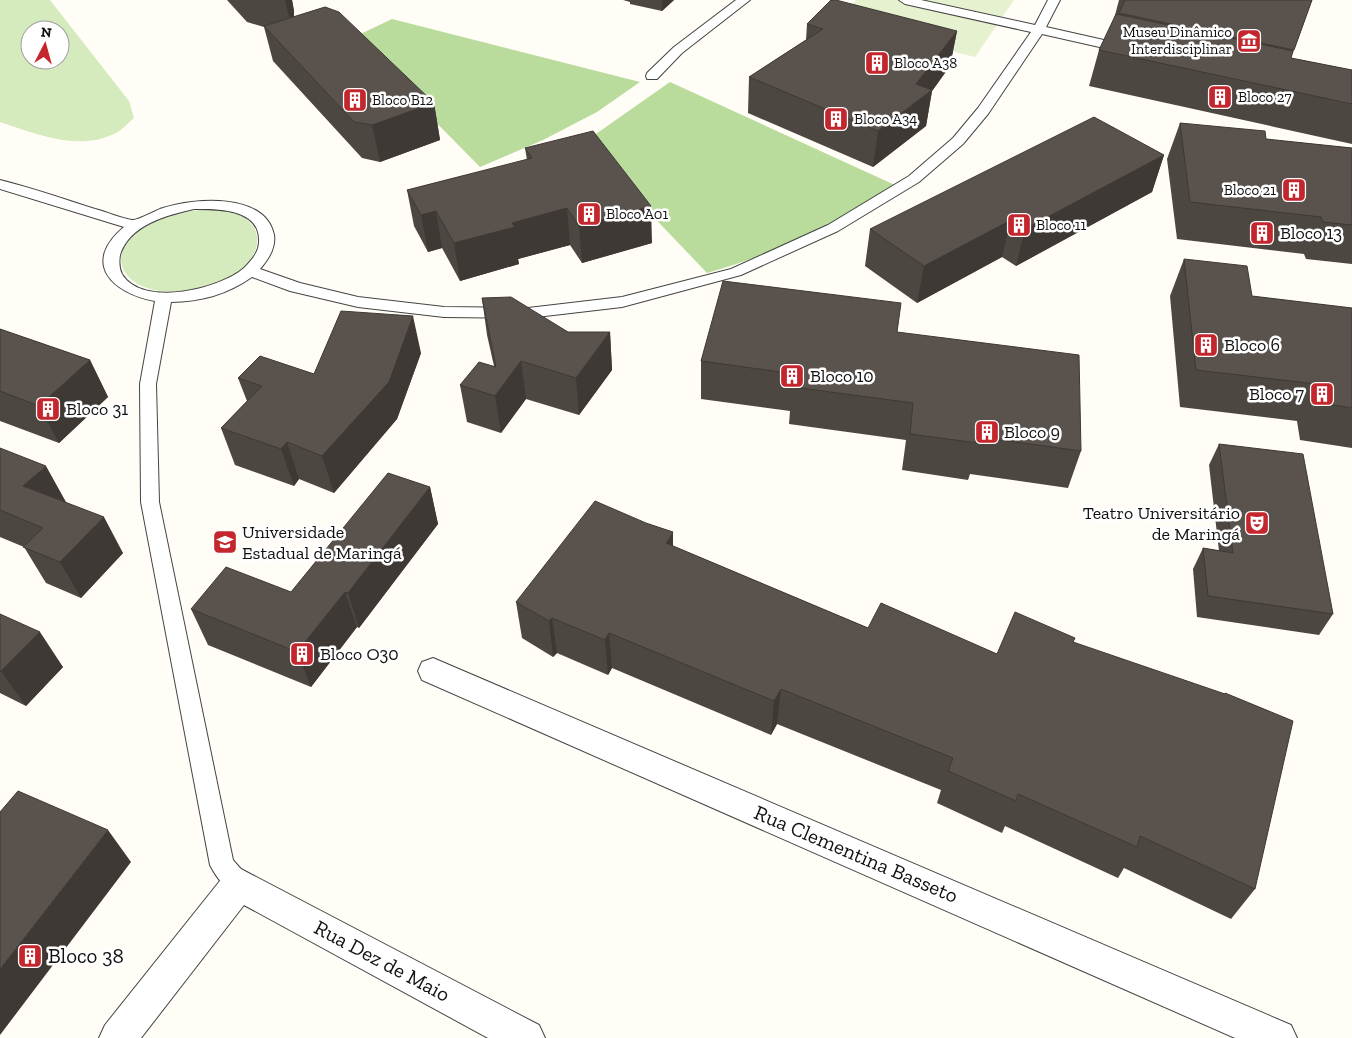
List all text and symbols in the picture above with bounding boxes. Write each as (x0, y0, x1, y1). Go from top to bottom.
north arrow (20, 20, 70, 70)
place label: Museu Dinâmico Interdisciplinar (1123, 23, 1232, 58)
text: N (40, 24, 53, 42)
museum icon: Museu Dinâmico Interdisciplinar (1236, 28, 1262, 54)
building icon: Bloco A38 (864, 50, 890, 76)
place label: Bloco A38 (894, 54, 957, 72)
building icon: Bloco 27 (1207, 84, 1233, 110)
building icon: Bloco B12 (342, 87, 368, 113)
place label: Bloco 27 (1238, 88, 1291, 106)
place label: Bloco B12 (372, 91, 434, 109)
building icon: Bloco A34 (823, 106, 849, 132)
place label: Bloco A34 (854, 110, 917, 128)
building icon: Bloco 21 (1281, 177, 1307, 203)
place label: Bloco 21 (1224, 181, 1276, 199)
building icon: Bloco A01 (576, 201, 602, 227)
place label: Bloco A01 (606, 205, 668, 223)
building icon: Bloco 11 (1006, 212, 1032, 238)
place label: Bloco 11 (1036, 216, 1086, 234)
building icon: Bloco 13 (1249, 220, 1275, 246)
place label: Bloco 13 (1280, 222, 1342, 244)
building icon: Bloco 6 (1193, 332, 1219, 358)
place label: Bloco 6 (1224, 334, 1280, 356)
building icon: Bloco 10 (779, 363, 805, 389)
place label: Bloco 10 (810, 365, 874, 387)
building icon: Bloco 7 (1309, 381, 1335, 407)
place label: Bloco 7 (1249, 383, 1305, 405)
building icon: Bloco 31 (35, 396, 61, 422)
place label: Bloco 31 (66, 398, 128, 420)
building icon: Bloco 9 (974, 419, 1000, 445)
place label: Bloco 9 (1004, 421, 1060, 443)
place label: Teatro Universitário de Maringá (1083, 502, 1240, 545)
theatre icon: Teatro Universitário de Maringá (1244, 510, 1270, 536)
place label: Universidade Estadual de Maringá (242, 521, 402, 564)
school or university icon: Universidade Estadual de Maringá (212, 529, 238, 555)
building icon: Bloco O30 (289, 641, 315, 667)
place label: Bloco O30 (320, 643, 399, 665)
street label: Rua Clementina Basseto (751, 799, 962, 908)
street label: Rua Dez de Maio (310, 914, 454, 1007)
building icon: Bloco 38 (17, 943, 43, 969)
place label: Bloco 38 (48, 943, 124, 968)

